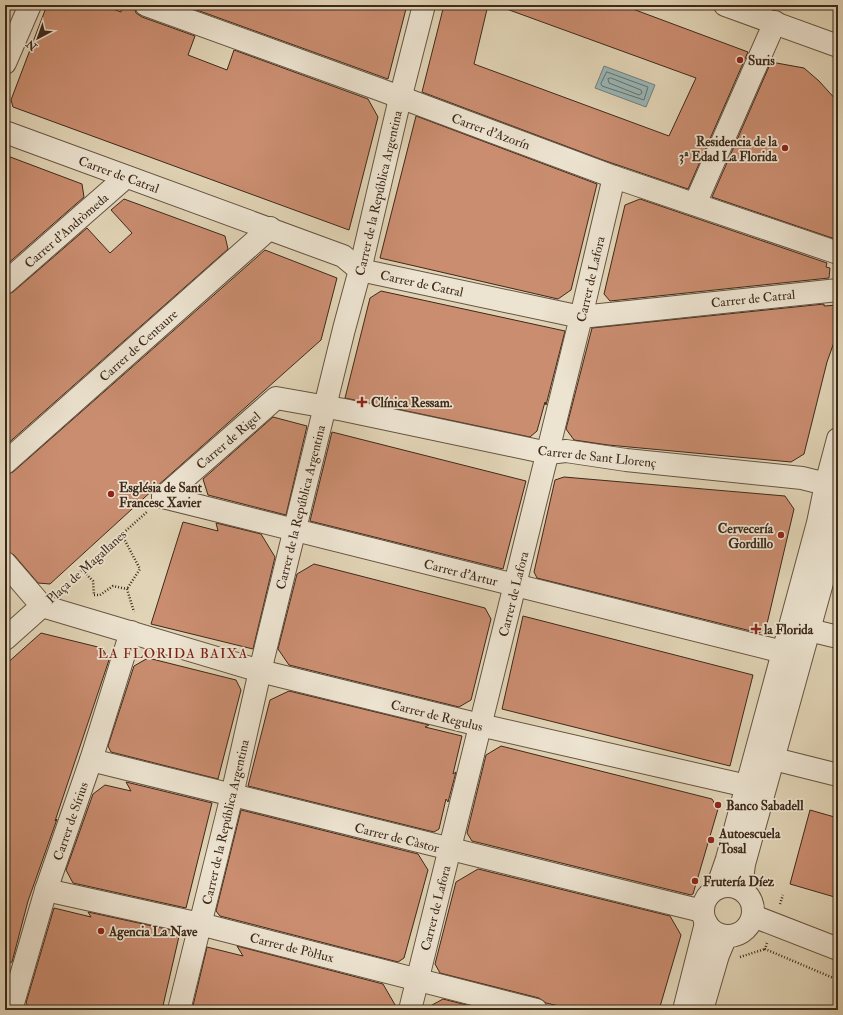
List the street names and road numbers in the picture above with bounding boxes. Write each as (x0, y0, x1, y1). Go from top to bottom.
street label: Carrer de la República Argentina (352, 109, 407, 278)
street label: Carrer d'Azorín (449, 110, 532, 154)
street label: Carrer de Catral (76, 153, 162, 197)
street label: Carrer d'Andròmeda (21, 189, 113, 272)
street label: Carrer de Lafora (573, 234, 609, 324)
street label: Carrer de Catral (379, 267, 465, 301)
street label: Carrer de Catral (710, 287, 797, 311)
street label: Carrer de Centaure (96, 306, 182, 385)
street label: Carrer de Rigel (193, 408, 265, 473)
street label: Carrer de la República Argentina (273, 423, 330, 591)
street label: Carrer de Sant Llorenç (537, 443, 657, 471)
street label: Plaça de Magallanes (43, 526, 130, 607)
street label: Carrer de Lafora (496, 549, 532, 639)
street label: Carrer d'Artur (422, 556, 500, 590)
street label: Carrer de Regulus (389, 697, 485, 735)
street label: Carrer de la República Argentina (199, 738, 254, 907)
street label: Carrer de Sírius (50, 779, 92, 863)
street label: Carrer de Càstor (353, 820, 441, 856)
street label: Carrer de Lafora (418, 863, 454, 953)
street label: Carrer de Pòl·lux (248, 930, 336, 966)

